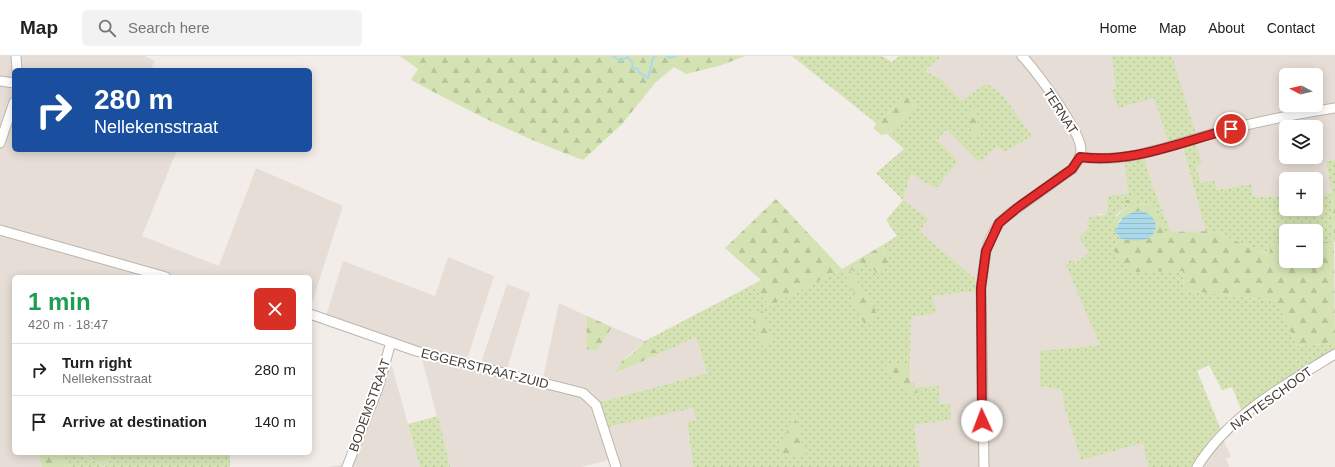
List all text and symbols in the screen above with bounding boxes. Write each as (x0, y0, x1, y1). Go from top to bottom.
search box (82, 10, 362, 46)
text: Map (20, 17, 58, 38)
icon: search (96, 17, 118, 39)
text: Search here (128, 19, 210, 36)
text: Home (1100, 20, 1137, 36)
text: Map (1159, 20, 1186, 36)
text: About (1208, 20, 1245, 36)
text: Contact (1267, 20, 1315, 36)
north arrow (1279, 68, 1323, 112)
map controls (1279, 68, 1323, 268)
icon: right (28, 84, 80, 136)
text: 280 m (94, 84, 173, 115)
street label: TERNAT (1040, 86, 1081, 137)
pin (1214, 112, 1248, 146)
text: Nellekensstraat (94, 117, 218, 137)
icon: arrive (1220, 118, 1242, 140)
button: layers (1279, 120, 1323, 164)
button: + (1279, 172, 1323, 216)
button: − (1279, 224, 1323, 268)
text: 1 min (28, 288, 91, 315)
button: close (254, 288, 296, 330)
text: 420 m · 18:47 (28, 317, 108, 332)
street label: EGGERSTRAAT-ZUID (419, 345, 550, 392)
text: Turn right (62, 354, 132, 371)
street label: BODEMSTRAAT (346, 357, 393, 454)
icon: right (28, 359, 50, 381)
text: 280 m (254, 361, 296, 378)
street label: NATTESCHOOT (1228, 364, 1315, 433)
text: Nellekensstraat (62, 371, 152, 386)
position arrow (961, 400, 1003, 442)
icon: arrive (28, 411, 50, 433)
text: Arrive at destination (62, 413, 207, 430)
text: 140 m (254, 413, 296, 430)

